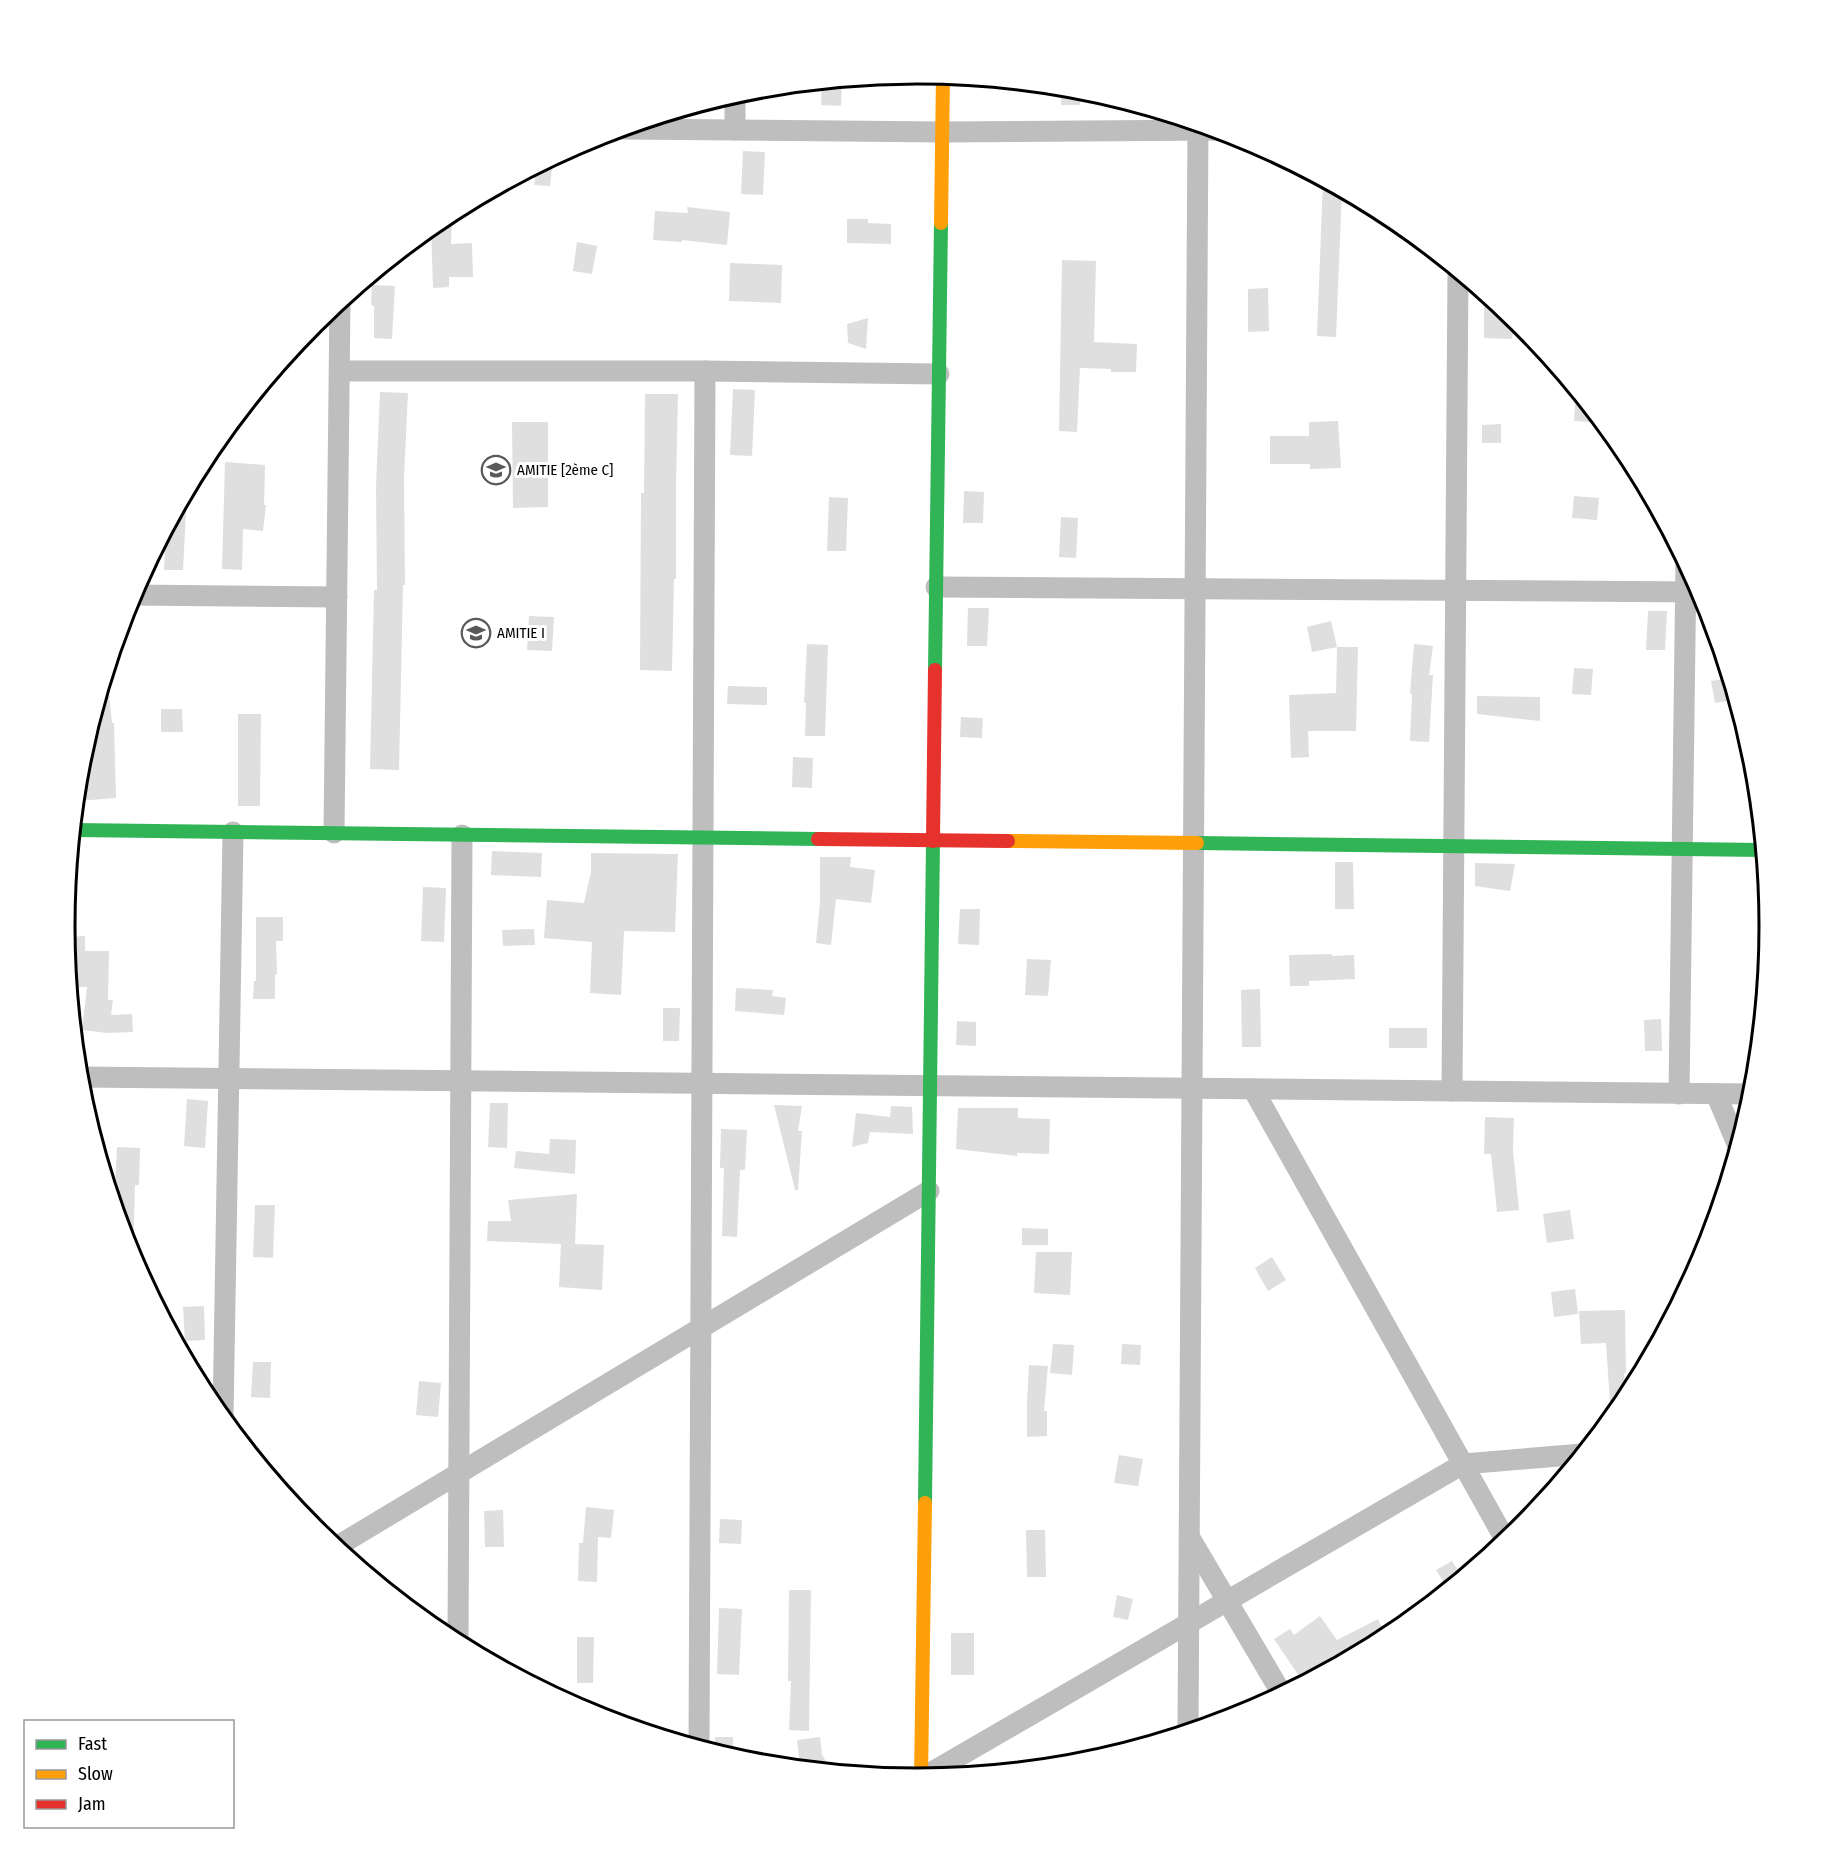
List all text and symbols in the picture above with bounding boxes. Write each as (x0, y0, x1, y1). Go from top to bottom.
school or university icon: AMITIE [2ème C] (480, 454, 512, 486)
place label: AMITIE [2ème C] (517, 461, 613, 479)
school or university icon: AMITIE I (460, 617, 492, 649)
place label: AMITIE I (497, 624, 545, 642)
legend (24, 1720, 234, 1828)
text: Fast (78, 1733, 107, 1755)
text: Slow (78, 1763, 113, 1785)
text: Jam (78, 1793, 106, 1815)

